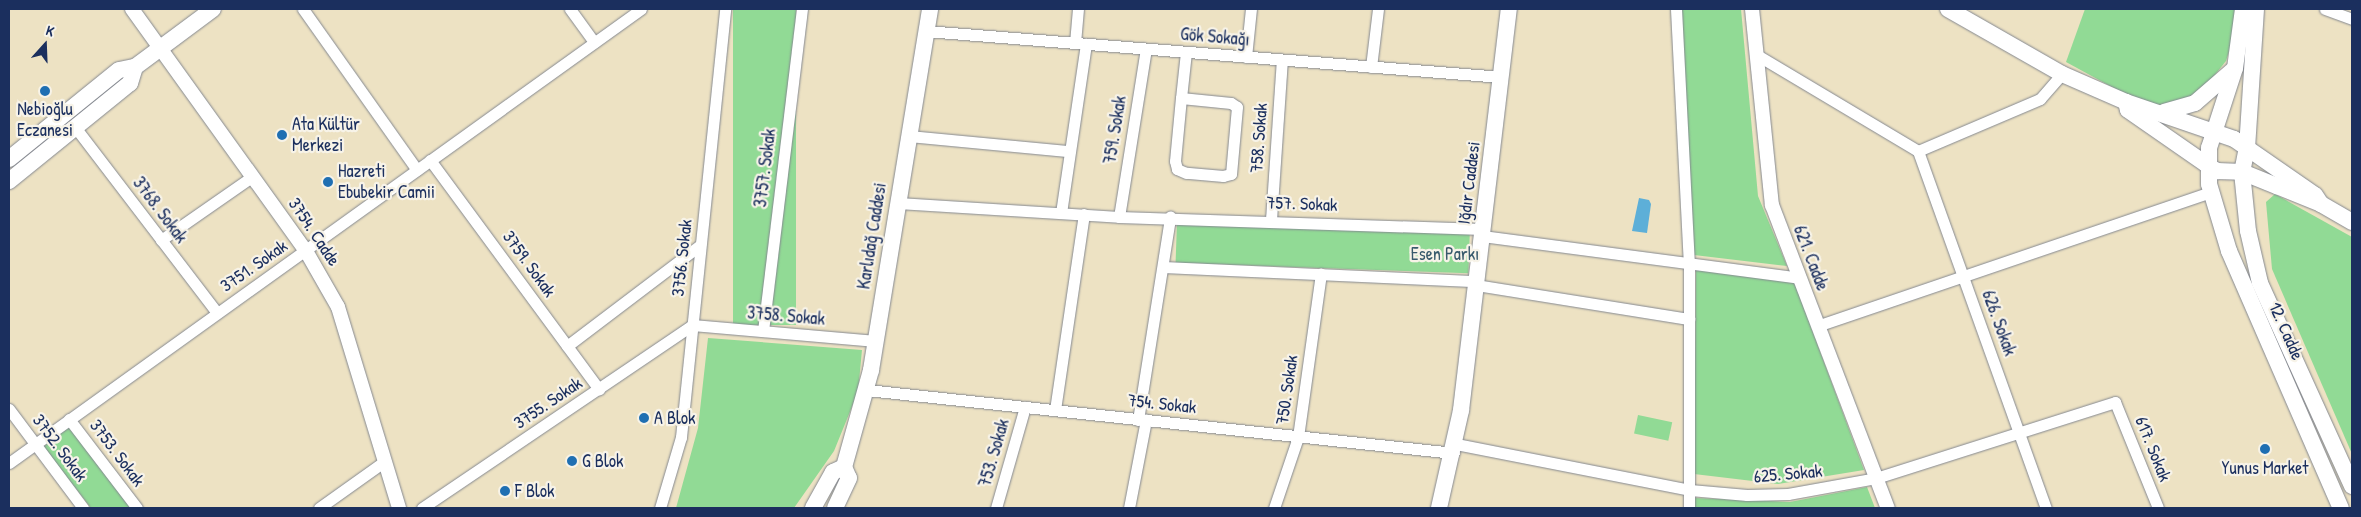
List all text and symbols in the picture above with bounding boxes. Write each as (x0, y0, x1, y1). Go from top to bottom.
north arrow (20, 20, 70, 70)
text: K (44, 20, 57, 41)
street label: Gök Sokağı (1179, 23, 1251, 51)
marker: Nebioğlu Eczanesi (39, 85, 51, 97)
street label: 759. Sokak (1099, 94, 1131, 166)
place label: Nebioğlu Eczanesi (17, 99, 73, 142)
street label: 758. Sokak (1246, 102, 1272, 174)
place label: Ata Kültür Merkezi (292, 114, 360, 156)
street label: 3757. Sokak (749, 127, 781, 209)
marker: Ata Kültür Merkezi (276, 129, 288, 141)
street label: Iğdır Caddesi (1453, 140, 1485, 226)
place label: Hazreti Ebubekir Camii (338, 161, 435, 203)
street label: 3768. Sokak (128, 173, 192, 247)
marker: Hazreti Ebubekir Camii (322, 176, 334, 188)
street label: Karlıdağ Caddesi (853, 181, 891, 291)
street label: 757. Sokak (1266, 192, 1338, 216)
street label: 3754. Cadde (283, 194, 345, 270)
street label: 3756. Sokak (667, 218, 697, 298)
street label: 621. Cadde (1789, 222, 1833, 294)
street label: 3759. Sokak (498, 227, 560, 301)
street label: 3751. Sokak (216, 235, 292, 297)
park label: Esen Parkı (1411, 243, 1479, 265)
street label: 626. Sokak (1977, 287, 2021, 359)
street label: 12. Cadde (2264, 299, 2308, 363)
street label: 3758. Sokak (746, 302, 826, 330)
street label: 750. Sokak (1271, 354, 1303, 426)
street label: 3755. Sokak (510, 372, 586, 434)
street label: 754. Sokak (1127, 390, 1197, 418)
place label: A Blok (654, 407, 696, 429)
street label: 3752. Sokak (28, 410, 92, 486)
marker: A Blok (638, 412, 650, 424)
street label: 617. Sokak (2130, 413, 2176, 485)
street label: 3753. Sokak (85, 415, 149, 491)
street label: 753. Sokak (974, 416, 1014, 490)
marker: Yunus Market (2259, 443, 2271, 455)
place label: G Blok (582, 450, 623, 472)
marker: G Blok (566, 455, 578, 467)
place label: Yunus Market (2221, 457, 2309, 479)
street label: 625. Sokak (1753, 460, 1823, 488)
place label: F Blok (515, 480, 555, 502)
marker: F Blok (499, 485, 511, 497)

